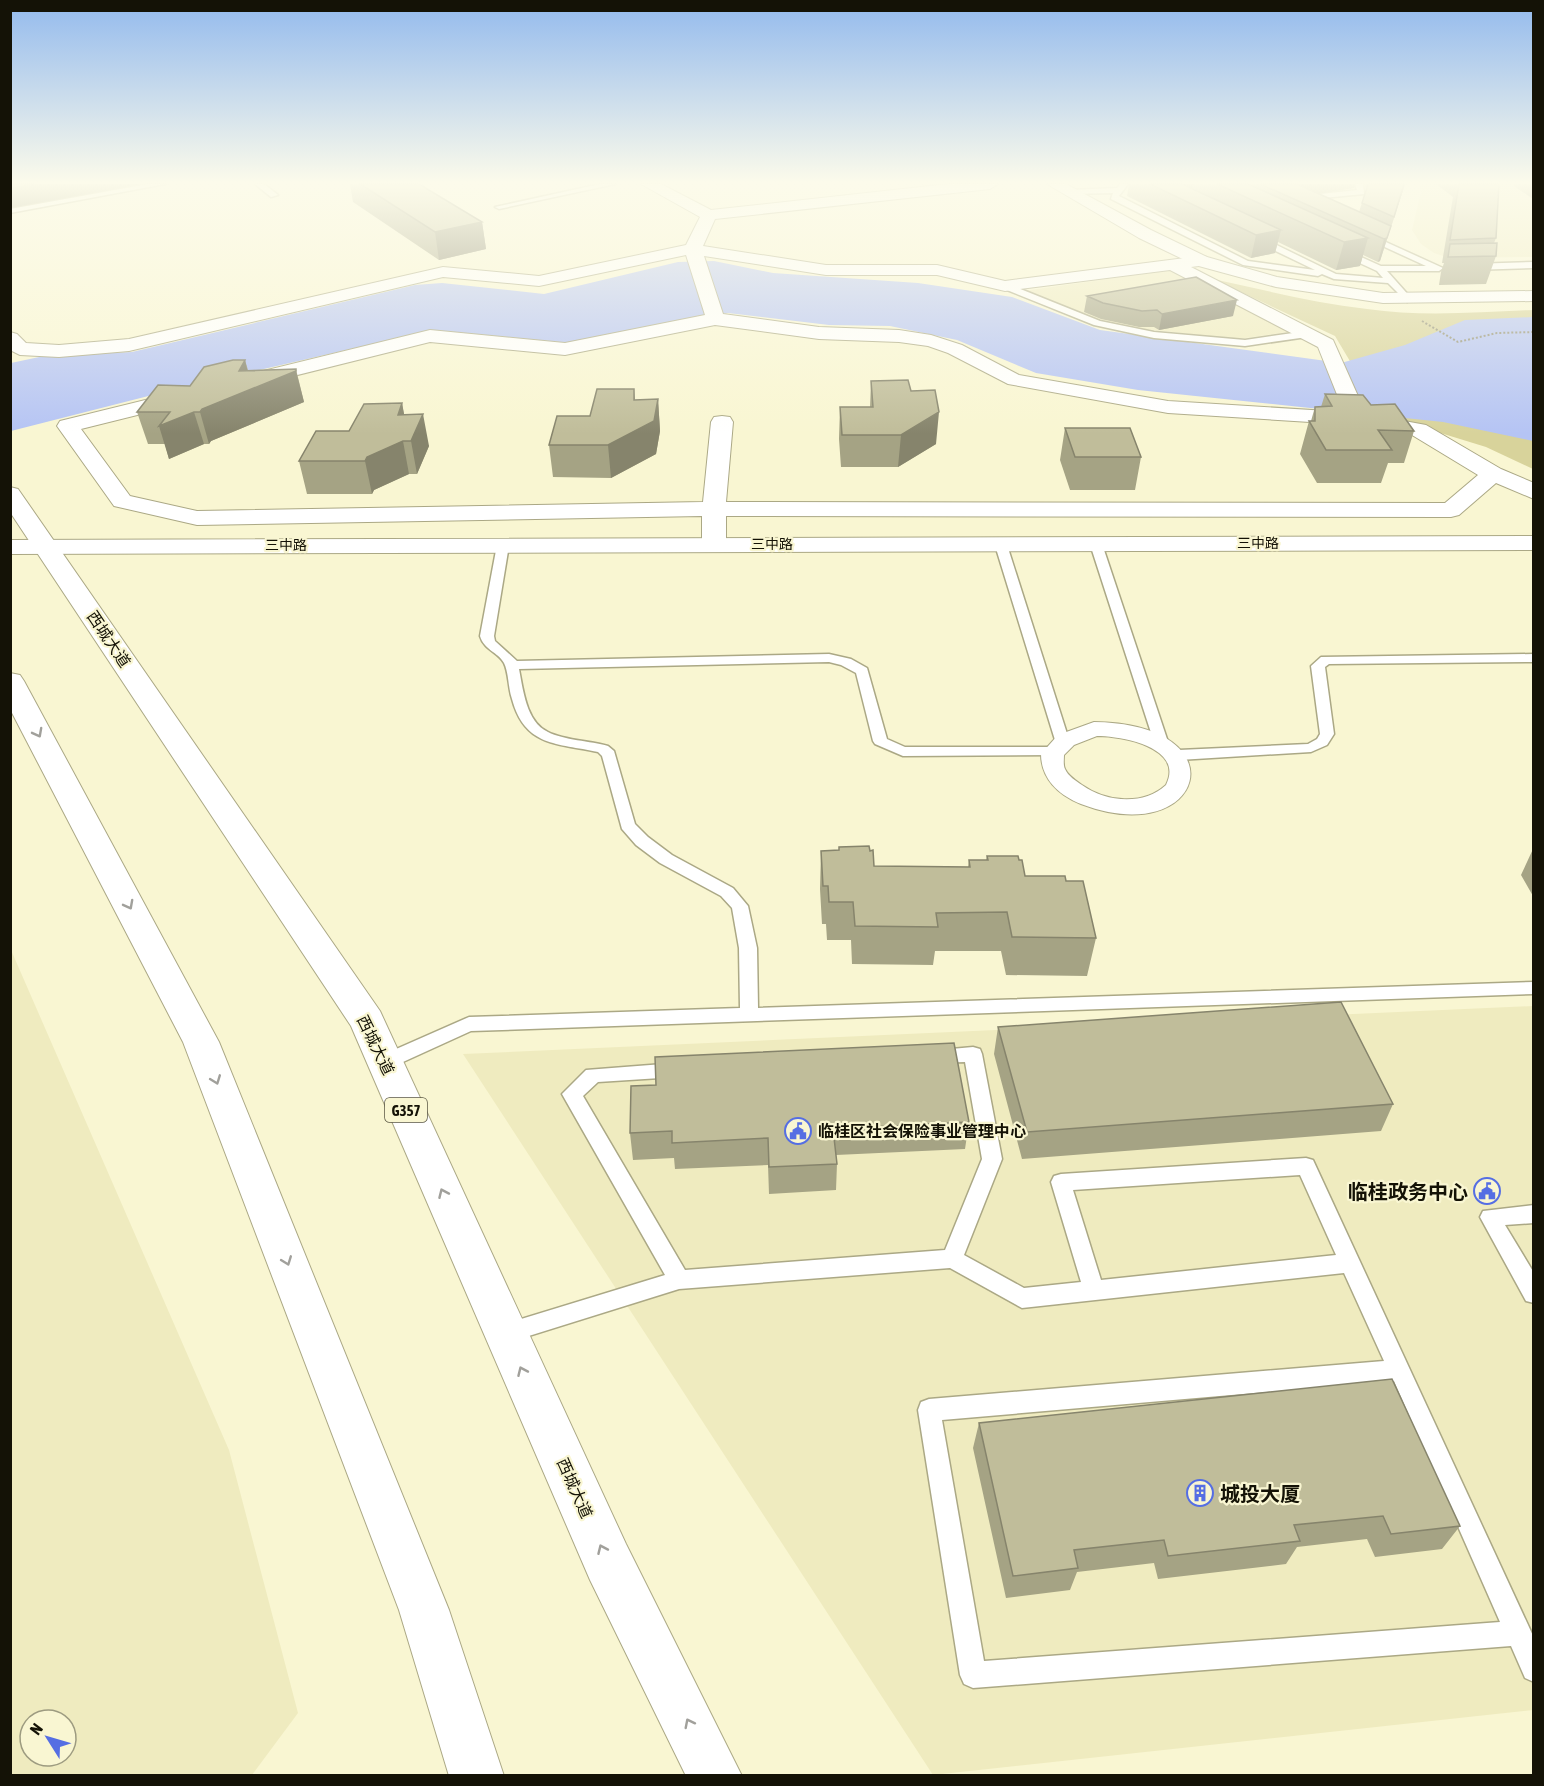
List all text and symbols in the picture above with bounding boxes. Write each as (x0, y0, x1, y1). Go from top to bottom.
street label: 三中路 (1237, 535, 1279, 551)
street label: 三中路 (751, 536, 793, 552)
street label: 三中路 (265, 537, 307, 553)
street label: 西城大道 (84, 607, 134, 671)
one-way arrow (31, 726, 42, 737)
one-way arrow (122, 899, 133, 909)
street label: 西城大道 (354, 1012, 398, 1078)
one-way arrow (208, 1074, 221, 1084)
road number: G357 (385, 1098, 427, 1122)
public building icon: 临桂区社会保险事业管理中心 (783, 1116, 813, 1146)
place label: 临桂区社会保险事业管理中心 (818, 1122, 1026, 1140)
public building icon: 临桂政务中心 (1472, 1176, 1502, 1206)
place label: 临桂政务中心 (1348, 1180, 1468, 1203)
one-way arrow (438, 1188, 450, 1199)
one-way arrow (280, 1255, 292, 1266)
one-way arrow (517, 1366, 529, 1377)
street label: 西城大道 (554, 1455, 596, 1521)
building icon: 城投大厦 (1185, 1478, 1215, 1508)
place label: 城投大厦 (1220, 1482, 1300, 1505)
one-way arrow (597, 1544, 609, 1555)
north arrow (18, 1708, 78, 1768)
one-way arrow (685, 1719, 696, 1730)
text: N (26, 1720, 46, 1738)

